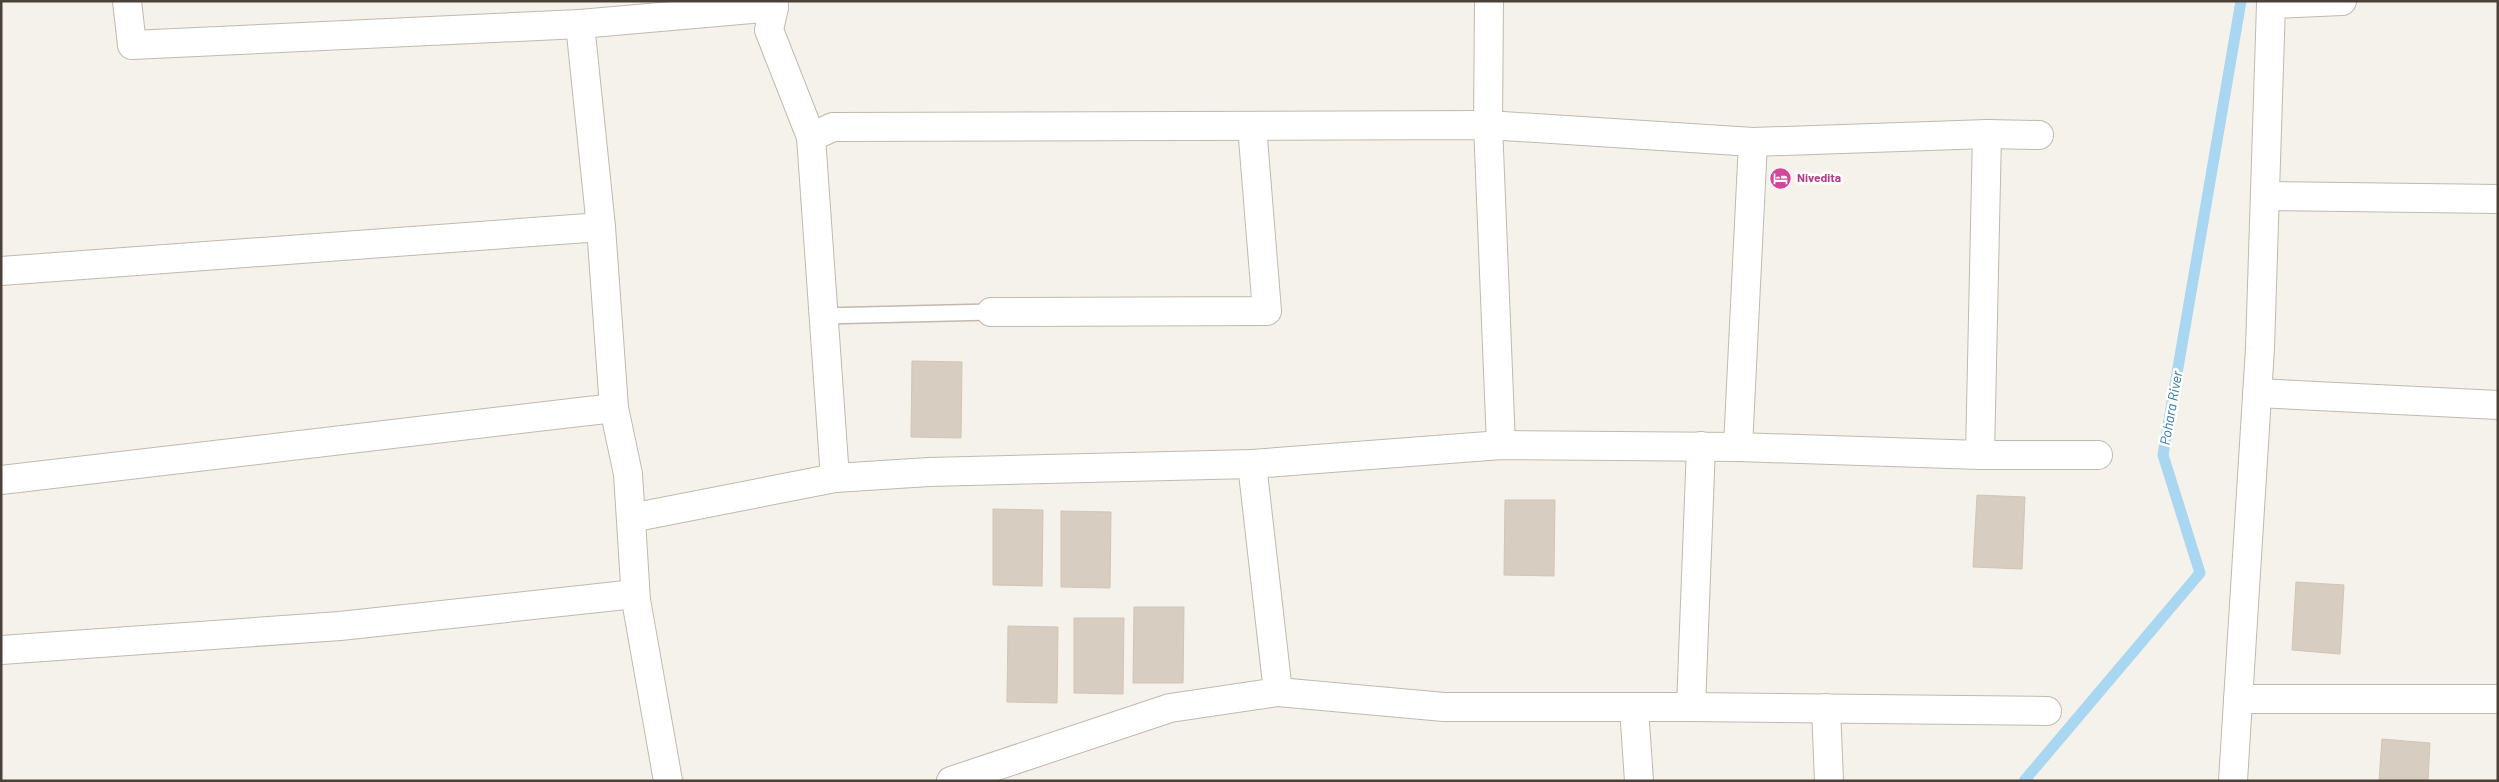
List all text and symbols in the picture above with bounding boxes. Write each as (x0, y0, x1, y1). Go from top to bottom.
hotel icon: Nivedita (1769, 166, 1793, 190)
place label: Nivedita (1797, 170, 1841, 184)
water label: Pohara River (2156, 368, 2186, 446)

